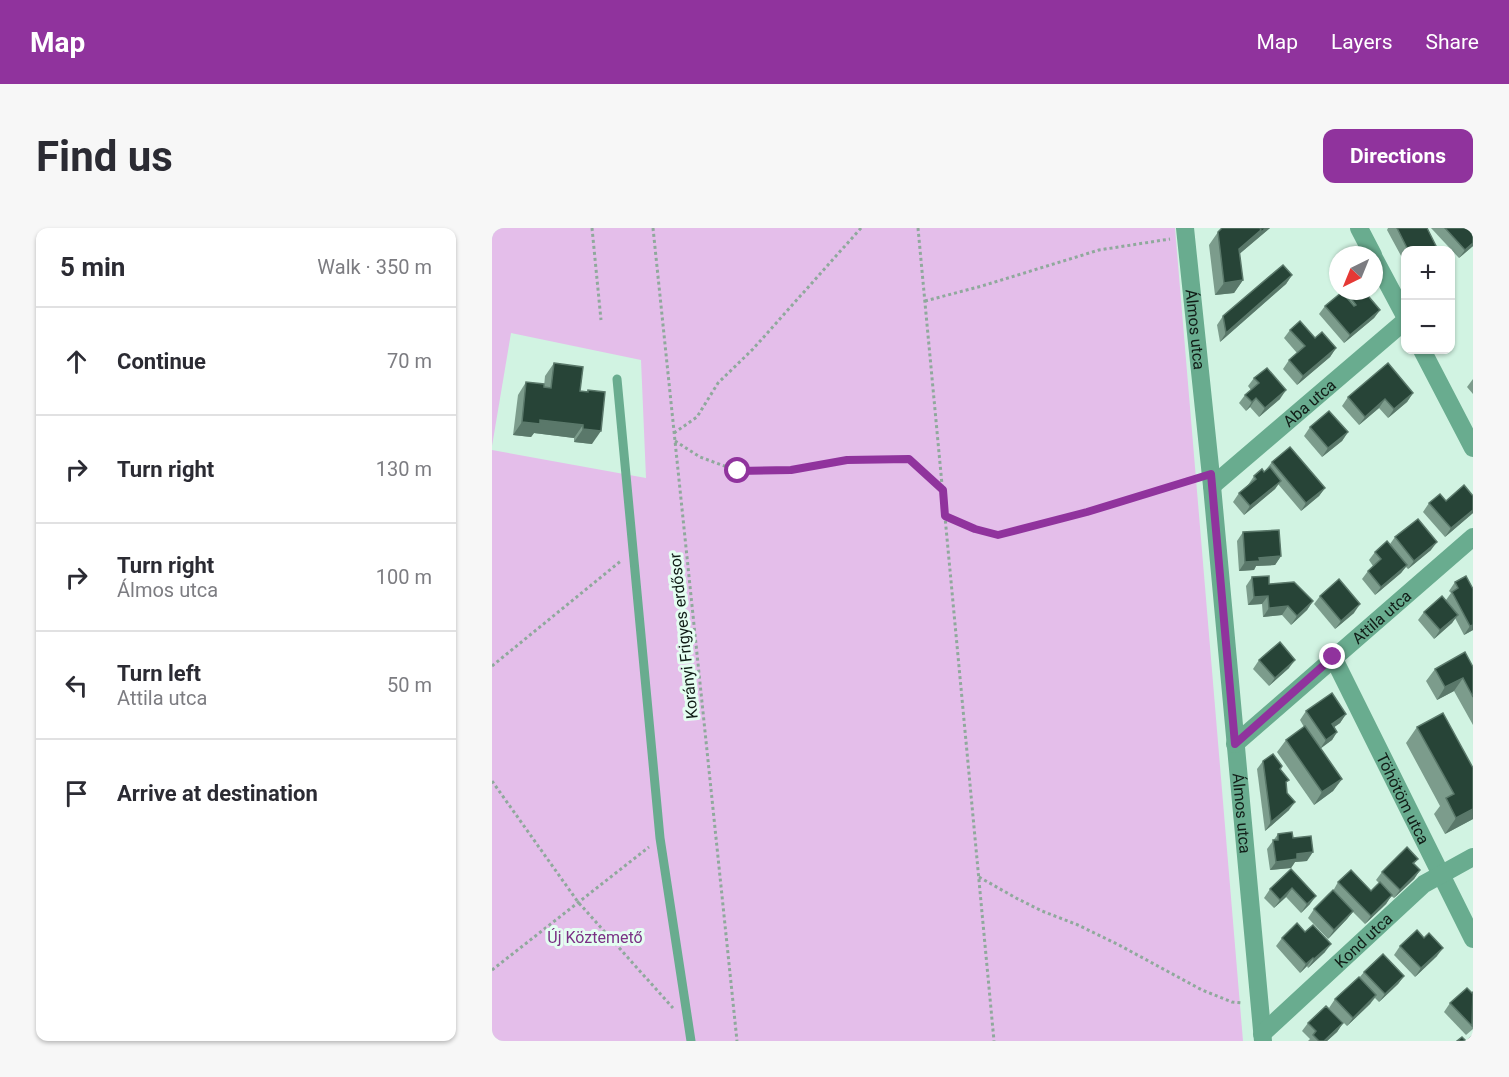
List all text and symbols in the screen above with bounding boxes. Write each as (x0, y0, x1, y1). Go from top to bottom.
text: Map (30, 26, 85, 59)
text: Map (1256, 30, 1298, 54)
text: Layers (1331, 30, 1392, 54)
text: Share (1425, 30, 1479, 54)
button: Directions (1323, 129, 1473, 183)
text: Find us (36, 132, 173, 181)
north arrow (1329, 246, 1383, 300)
map controls (1401, 246, 1455, 354)
button: + (1401, 246, 1455, 300)
text: 5 min (60, 252, 125, 282)
text: Walk · 350 m (317, 255, 432, 279)
street label: Álmos utca (1181, 288, 1209, 371)
button: − (1401, 300, 1455, 354)
icon: ahead (60, 345, 93, 378)
text: Continue (117, 349, 206, 374)
text: 70 m (387, 349, 432, 373)
street label: Aba utca (1279, 375, 1340, 431)
icon: right (60, 453, 93, 486)
text: Turn right (117, 457, 214, 482)
text: 130 m (376, 457, 432, 481)
route start (724, 457, 750, 483)
street label: Korányi Frigyes erdősor (665, 551, 702, 720)
text: Turn right (117, 553, 214, 578)
icon: right (60, 561, 93, 594)
text: 100 m (376, 565, 432, 589)
text: Álmos utca (117, 578, 218, 602)
street label: Attila utca (1348, 586, 1415, 648)
route end (1319, 643, 1345, 669)
text: Turn left (117, 661, 201, 686)
icon: left (60, 669, 93, 702)
text: 50 m (387, 673, 432, 697)
text: Attila utca (117, 686, 207, 710)
street label: Töhötöm utca (1372, 750, 1433, 847)
street label: Álmos utca (1228, 772, 1255, 854)
icon: arrive (60, 777, 93, 810)
text: Arrive at destination (117, 781, 318, 806)
street label: Kond utca (1331, 909, 1396, 972)
park label: Új Köztemető (547, 928, 643, 947)

